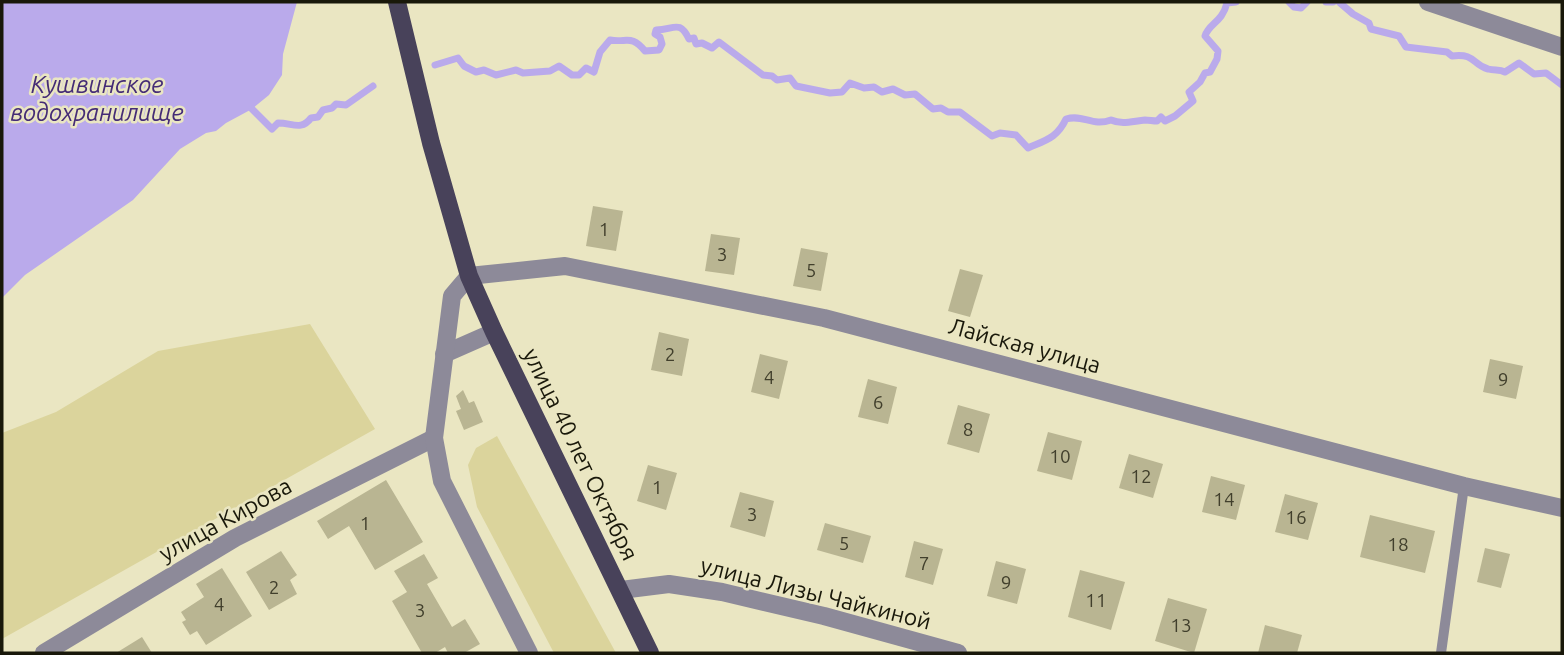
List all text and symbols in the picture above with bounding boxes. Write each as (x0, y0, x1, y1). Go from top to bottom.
water label: Кушвинское водохранилище (10, 71, 184, 126)
house number: 1 (599, 218, 609, 240)
house number: 3 (717, 243, 727, 265)
house number: 5 (806, 259, 816, 281)
street label: Лайская улица (946, 313, 1104, 377)
house number: 2 (665, 343, 675, 365)
street label: улица 40 лет Октября (519, 344, 643, 564)
house number: 4 (764, 366, 774, 388)
house number: 9 (1498, 368, 1508, 390)
house number: 6 (873, 391, 883, 413)
house number: 8 (963, 418, 973, 440)
house number: 10 (1049, 445, 1071, 467)
house number: 12 (1130, 465, 1152, 487)
street label: улица Кирова (155, 472, 295, 566)
house number: 1 (652, 476, 662, 498)
house number: 14 (1213, 488, 1235, 510)
house number: 3 (747, 503, 757, 525)
house number: 16 (1285, 506, 1307, 528)
house number: 1 (360, 512, 370, 534)
house number: 5 (839, 532, 849, 554)
house number: 18 (1387, 533, 1409, 555)
street label: улица Лизы Чайкиной (698, 552, 934, 634)
house number: 7 (919, 552, 929, 574)
house number: 9 (1001, 571, 1011, 593)
house number: 2 (269, 576, 279, 598)
house number: 11 (1085, 589, 1107, 611)
house number: 4 (214, 593, 224, 615)
house number: 3 (415, 599, 425, 621)
house number: 13 (1170, 614, 1192, 636)

